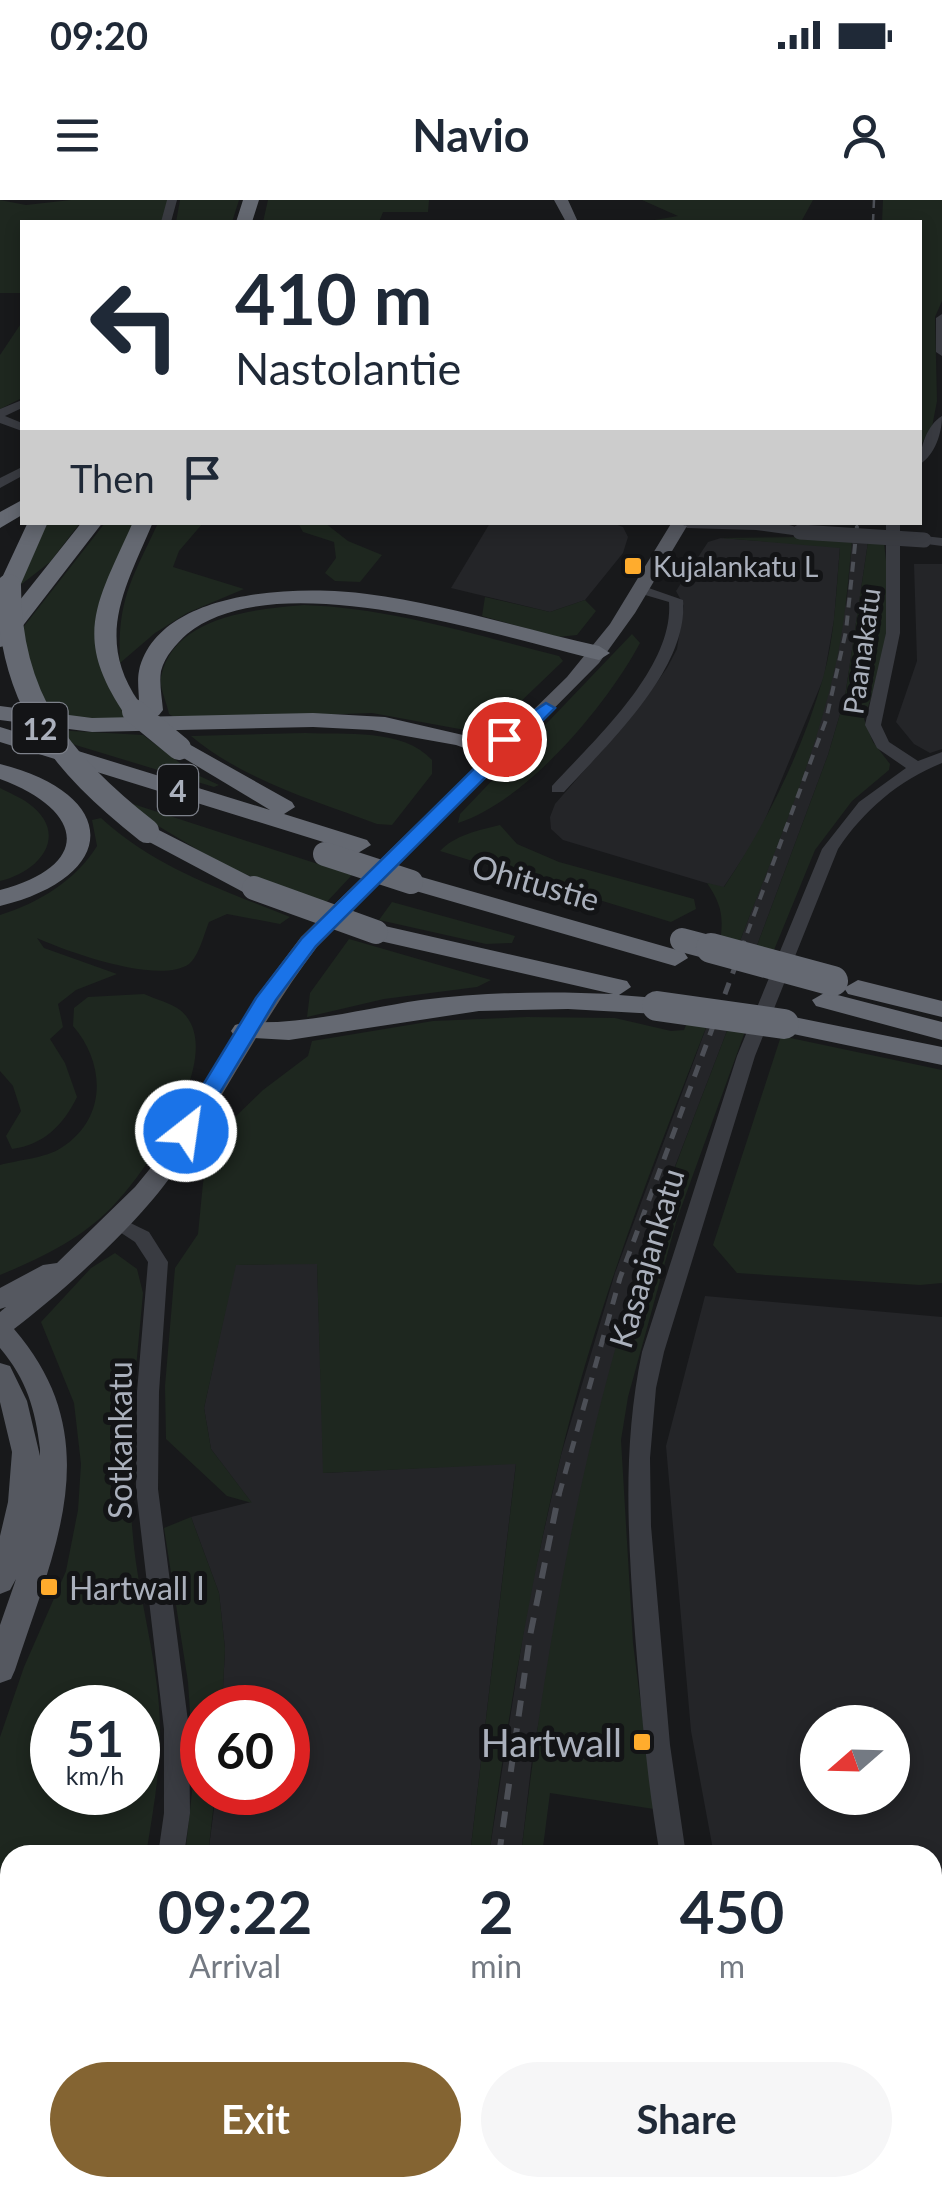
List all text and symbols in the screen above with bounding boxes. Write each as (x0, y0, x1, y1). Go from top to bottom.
text: 09:20 (50, 12, 148, 58)
icon: menu (50, 108, 105, 163)
text: Navio (412, 108, 530, 162)
icon: person (837, 108, 892, 163)
text: 410 m (235, 256, 432, 340)
icon: left (70, 260, 200, 390)
text: Nastolantie (235, 341, 461, 395)
icon: arrive (175, 450, 230, 505)
text: Then (70, 455, 155, 501)
place label: Kujalankatu L (653, 549, 818, 583)
marker: Kujalankatu L (622, 555, 644, 577)
street label: Paanakatu (835, 586, 887, 716)
pin (462, 697, 547, 782)
road number: 12 (12, 703, 68, 753)
icon: arrive (477, 712, 532, 767)
road number: 4 (158, 765, 198, 815)
street label: Ohitustie (468, 845, 604, 919)
position arrow (134, 1079, 238, 1183)
street label: Kasaajankatu (600, 1164, 692, 1352)
street label: Sotkankatu (100, 1361, 139, 1519)
place label: Hartwall I (69, 1568, 205, 1607)
marker: Hartwall I (38, 1576, 60, 1598)
speed limit sign: 60 (180, 1685, 310, 1815)
north arrow (800, 1705, 910, 1815)
map controls (800, 1705, 910, 1815)
text: 51 (66, 1708, 124, 1768)
place label: Hartwall (481, 1719, 622, 1765)
marker: Hartwall (631, 1731, 653, 1753)
text: km/h (66, 1760, 124, 1790)
text: 09:22 (158, 1875, 312, 1947)
text: 2 (479, 1875, 514, 1947)
text: 450 (680, 1875, 784, 1947)
text: Arrival (189, 1946, 281, 1985)
text: min (470, 1946, 522, 1985)
text: m (719, 1946, 745, 1985)
button: Exit (50, 2062, 461, 2177)
button: Share (481, 2062, 892, 2177)

